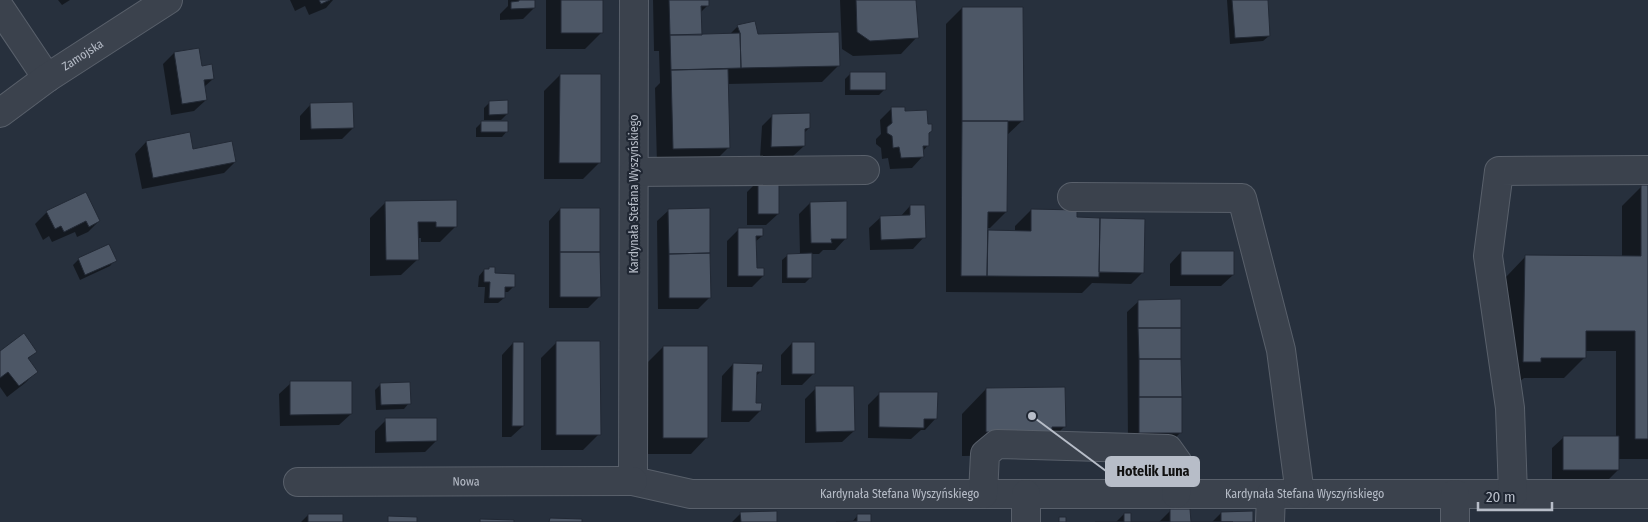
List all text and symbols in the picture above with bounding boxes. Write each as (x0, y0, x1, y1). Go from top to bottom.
street label: Zamojska (59, 37, 106, 73)
street label: Kardynała Stefana Wyszyńskiego (627, 114, 641, 274)
callout: Hotelik Luna (1106, 457, 1199, 486)
text: Hotelik Luna (1116, 463, 1190, 480)
street label: Nowa (452, 474, 480, 489)
scale bar (1478, 480, 1552, 512)
street label: Kardynała Stefana Wyszyńskiego (820, 487, 979, 501)
street label: Kardynała Stefana Wyszyńskiego (1225, 487, 1384, 501)
text: 20 m (1486, 488, 1516, 506)

